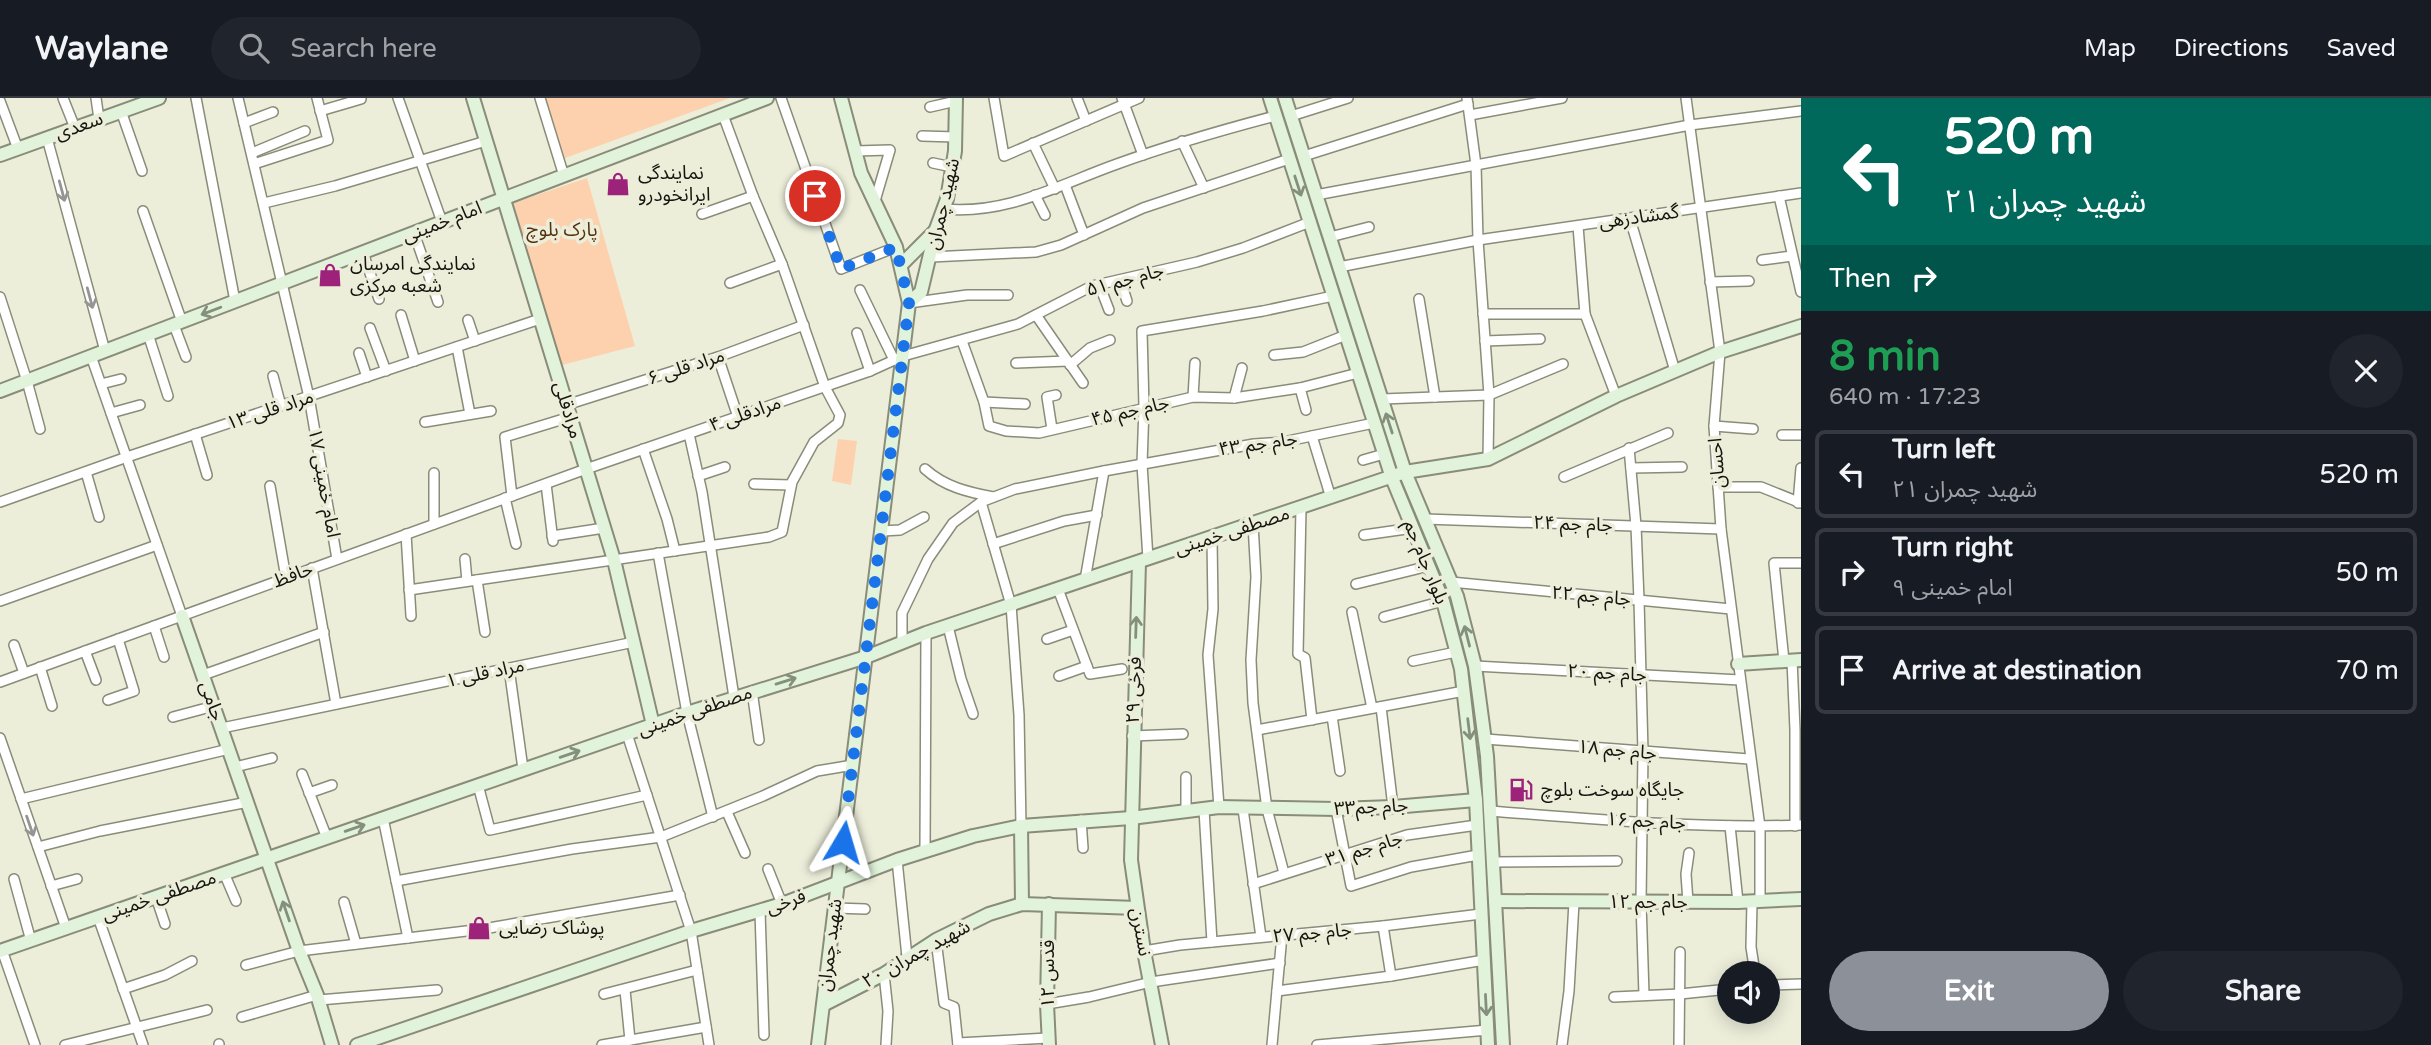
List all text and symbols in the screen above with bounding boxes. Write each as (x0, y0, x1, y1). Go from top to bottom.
search box (211, 17, 701, 80)
text: Waylane (35, 29, 169, 68)
icon: search (235, 29, 273, 67)
text: Search here (291, 33, 437, 64)
text: Map (2084, 34, 2136, 63)
text: Directions (2174, 34, 2289, 63)
text: Saved (2327, 34, 2396, 63)
street label: سعدی (52, 107, 106, 145)
text: 520 m (1944, 108, 2094, 167)
icon: left (1829, 126, 1920, 217)
street label: شهید چمران (922, 156, 965, 252)
place label: نمایندگی ایرانخودرو (638, 162, 711, 206)
pin (785, 166, 845, 226)
shop icon: نمایندگی ایرانخودرو (604, 170, 632, 198)
one-way arrow (1293, 175, 1305, 197)
icon: arrive (796, 177, 834, 215)
one-way arrow (56, 180, 69, 202)
text: شهید چمران ۲۱ (1944, 183, 2146, 221)
street label: امام خمینی (399, 197, 486, 250)
street label: گمشادزهی (1598, 200, 1682, 234)
park label: پارک بلوچ (526, 219, 598, 243)
place label: نمایندگی امرسان شعبه مرکزی (350, 253, 476, 297)
street label: جام جم ۵۱ (1084, 259, 1167, 304)
icon: right (1905, 259, 1943, 297)
shop icon: نمایندگی امرسان شعبه مرکزی (316, 261, 344, 289)
text: Then (1829, 263, 1891, 294)
one-way arrow (85, 287, 98, 309)
one-way arrow (200, 305, 222, 318)
text: 8 min (1829, 331, 1941, 382)
button: close (2329, 334, 2403, 408)
street label: مراد قلی ۶ (645, 344, 727, 390)
street label: مرادقلی (549, 379, 587, 441)
text: 640 m · 17:23 (1829, 383, 1981, 411)
street label: مراد قلی ۱۳ (224, 386, 316, 434)
street label: مرادقلی ۴ (706, 391, 784, 437)
street label: جام جم ۴۵ (1089, 391, 1172, 434)
one-way arrow (1382, 412, 1395, 434)
street label: امام خمینی ۱۷ (301, 427, 344, 540)
street label: جام جم ۴۳ (1217, 428, 1299, 463)
text: Turn left (1892, 434, 1995, 465)
street label: احسان (1704, 437, 1730, 489)
icon: left (1833, 455, 1871, 493)
text: 520 m (2319, 459, 2399, 490)
text: شهید چمران ۲۱ (1892, 476, 2037, 504)
street label: مصطفی خمینی (1172, 502, 1292, 560)
street label: جام جم ۲۴ (1533, 512, 1613, 539)
street label: بلوار جام جم (1396, 517, 1453, 608)
text: Turn right (1892, 532, 2013, 563)
icon: right (1833, 553, 1871, 591)
text: 50 m (2336, 557, 2399, 588)
street label: حافظ (270, 558, 316, 592)
text: امام خمینی ۹ (1892, 574, 2013, 602)
street label: جام جم ۲۲ (1550, 582, 1632, 613)
one-way arrow (1130, 616, 1143, 639)
one-way arrow (1460, 625, 1473, 647)
icon: arrive (1833, 651, 1871, 689)
street label: مراد قلی ۱ (444, 654, 526, 692)
text: Arrive at destination (1892, 655, 2142, 686)
text: 70 m (2336, 655, 2399, 686)
street label: فرخی ۲۹ (1122, 656, 1146, 724)
street label: جام جم ۲۰ (1567, 660, 1647, 689)
one-way arrow (774, 674, 796, 687)
street label: جامی (195, 678, 229, 724)
street label: مصطفی خمینی (635, 681, 755, 741)
one-way arrow (1462, 717, 1475, 740)
street label: جام جم ۱۸ (1576, 736, 1658, 767)
one-way arrow (559, 746, 581, 759)
fuel station icon: جایگاه سوخت بلوچ (1507, 776, 1535, 804)
place label: جایگاه سوخت بلوچ (1541, 779, 1684, 803)
street label: جام جم۳۳ (1333, 794, 1409, 823)
position arrow (806, 805, 880, 879)
street label: جام جم ۱۶ (1606, 808, 1686, 837)
one-way arrow (25, 814, 37, 836)
one-way arrow (344, 821, 366, 833)
street label: جام جم ۳۱ (1323, 827, 1406, 874)
street label: مصطفی خمینی (99, 866, 219, 926)
street label: فرخی (763, 885, 809, 919)
street label: جام جم ۱۲ (1608, 891, 1688, 916)
street label: شهید چمران (813, 897, 848, 993)
one-way arrow (279, 901, 291, 923)
street label: نسترن (1126, 906, 1156, 958)
shop icon: پوشاک رضایی (465, 914, 493, 942)
street label: شهید چمران ۲۰ (858, 915, 974, 994)
place label: پوشاک رضایی (499, 917, 604, 940)
street label: جام جم ۲۷ (1271, 919, 1353, 950)
street label: قدس ۱۲ (1037, 940, 1059, 1008)
button: Exit (1829, 951, 2109, 1031)
button: Share (2123, 951, 2403, 1031)
map controls (1717, 961, 1780, 1024)
button: sound (1717, 961, 1780, 1024)
one-way arrow (1480, 993, 1493, 1016)

